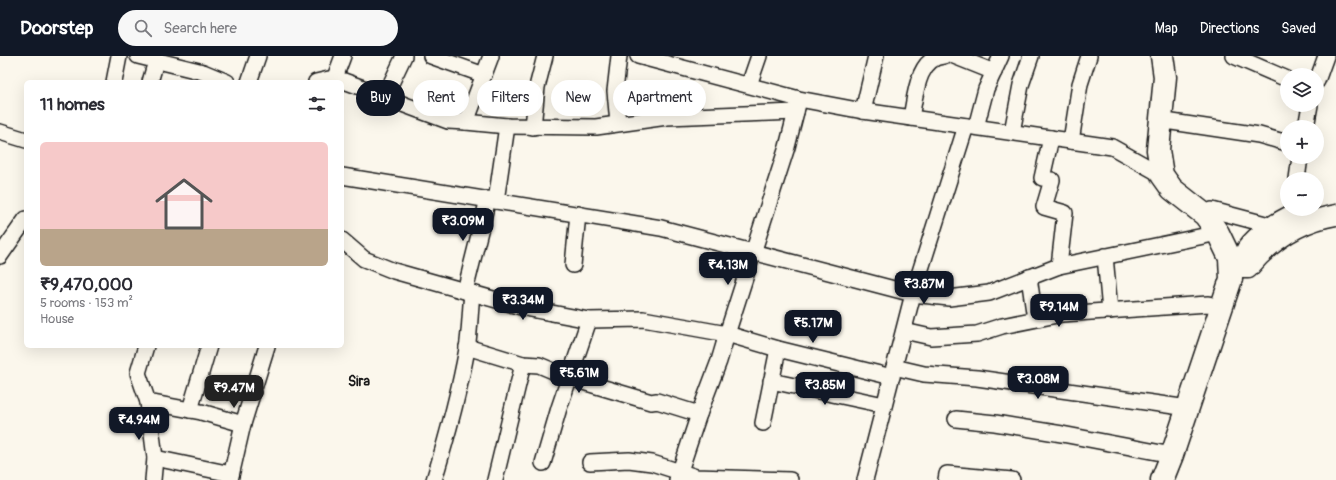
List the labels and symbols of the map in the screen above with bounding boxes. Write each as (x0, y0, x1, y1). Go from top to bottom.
pin: ₹3.09M (430, 208, 496, 242)
pin: ₹4.13M (695, 252, 761, 286)
pin: ₹3.87M (891, 271, 957, 305)
pin: ₹3.34M (490, 287, 556, 321)
pin: ₹9.14M (1026, 294, 1092, 328)
pin: ₹5.17M (780, 310, 846, 344)
pin: ₹5.61M (546, 360, 612, 394)
pin: ₹3.08M (1005, 366, 1071, 400)
pin: ₹3.85M (792, 372, 858, 406)
district label: Sira (348, 373, 371, 390)
pin: ₹9.47M (201, 375, 267, 409)
pin: ₹4.94M (106, 407, 172, 441)

